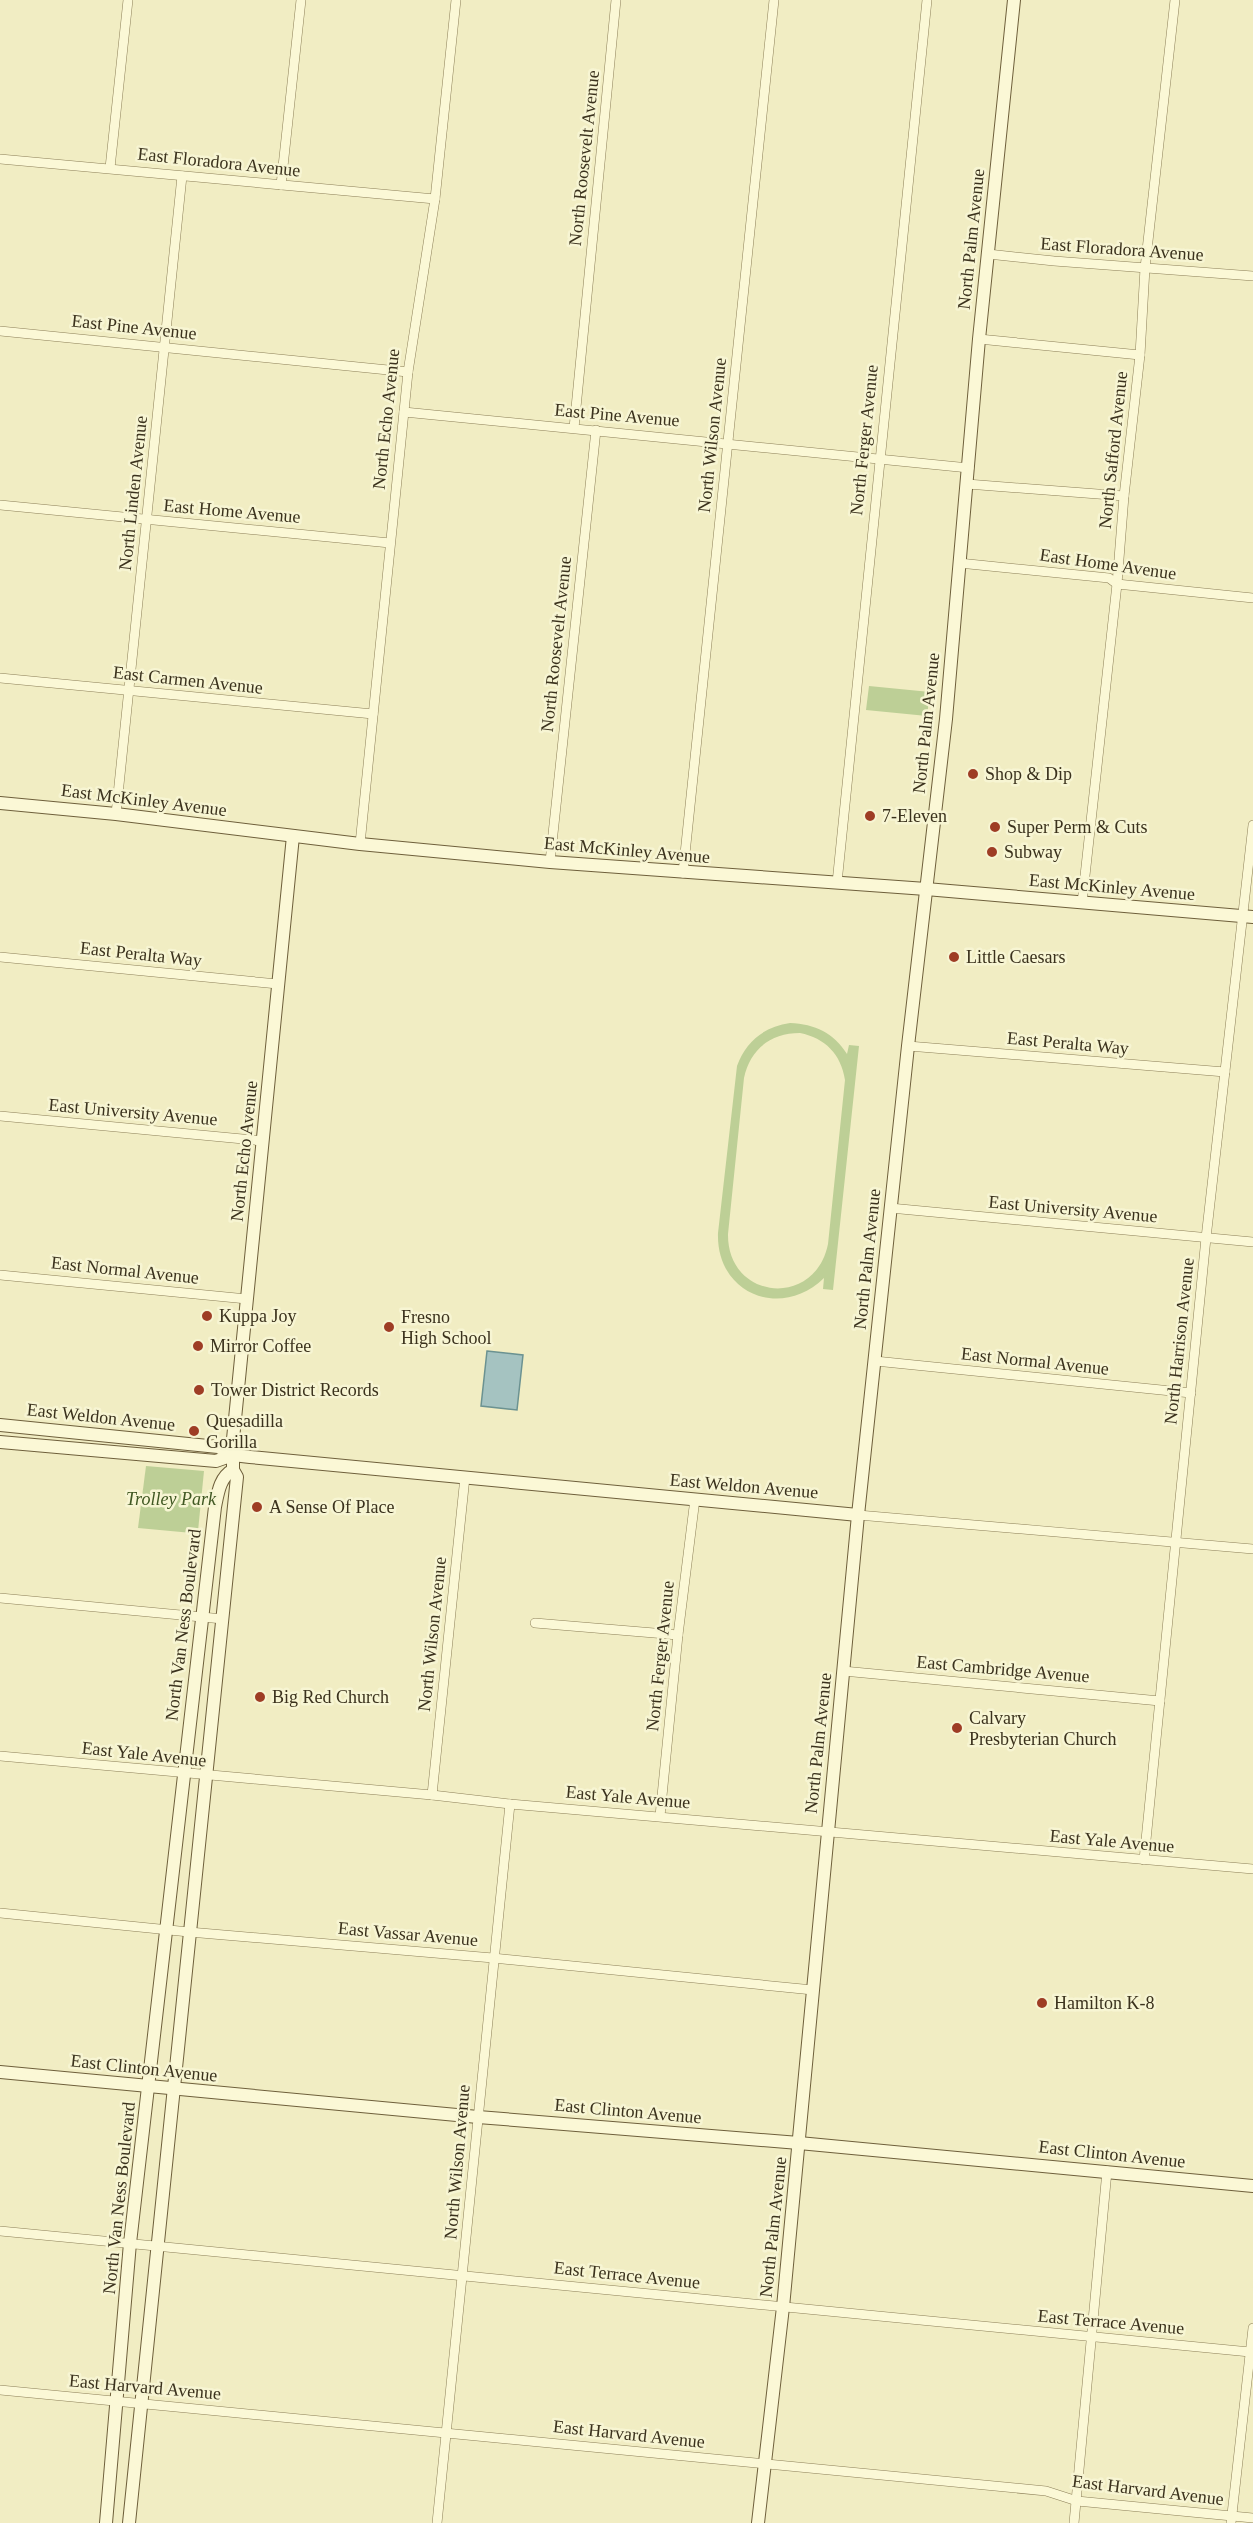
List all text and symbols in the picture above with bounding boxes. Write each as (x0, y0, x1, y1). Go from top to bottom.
street label: North Roosevelt Avenue (565, 69, 603, 247)
street label: East Floradora Avenue (137, 144, 301, 180)
street label: North Palm Avenue (954, 168, 988, 310)
street label: East Floradora Avenue (1040, 233, 1204, 265)
street label: East Pine Avenue (70, 310, 198, 344)
street label: North Echo Avenue (369, 348, 403, 490)
street label: North Wilson Avenue (694, 357, 730, 513)
street label: North Ferger Avenue (846, 364, 882, 516)
street label: North Safford Avenue (1095, 370, 1131, 530)
street label: East Pine Avenue (554, 400, 680, 430)
street label: North Linden Avenue (115, 415, 151, 571)
street label: East Home Avenue (163, 495, 301, 527)
street label: East Home Avenue (1038, 545, 1178, 583)
street label: North Roosevelt Avenue (537, 555, 575, 733)
street label: North Palm Avenue (909, 652, 943, 794)
street label: East Carmen Avenue (112, 662, 264, 698)
place label: Shop & Dip (985, 764, 1072, 784)
marker: Shop & Dip (966, 767, 980, 781)
street label: East McKinley Avenue (60, 780, 228, 820)
place label: 7-Eleven (882, 806, 947, 826)
marker: 7-Eleven (863, 809, 877, 823)
place label: Super Perm & Cuts (1007, 817, 1148, 837)
marker: Super Perm & Cuts (988, 820, 1002, 834)
street label: East McKinley Avenue (543, 833, 711, 867)
place label: Subway (1004, 842, 1062, 862)
marker: Subway (985, 845, 999, 859)
street label: East McKinley Avenue (1028, 870, 1196, 904)
street label: East Peralta Way (79, 938, 203, 970)
place label: Little Caesars (966, 947, 1065, 967)
marker: Little Caesars (947, 950, 961, 964)
street label: East Peralta Way (1006, 1028, 1130, 1058)
street label: North Echo Avenue (227, 1080, 261, 1222)
street label: East University Avenue (48, 1095, 218, 1129)
street label: North Palm Avenue (850, 1188, 884, 1330)
street label: East University Avenue (988, 1192, 1158, 1226)
street label: East Normal Avenue (50, 1252, 200, 1288)
street label: North Harrison Avenue (1160, 1257, 1198, 1425)
place label: Kuppa Joy (219, 1306, 297, 1326)
place label: Fresno High School (401, 1307, 492, 1348)
marker: Kuppa Joy (200, 1309, 214, 1323)
marker: Fresno High School (382, 1320, 396, 1334)
place label: Mirror Coffee (210, 1336, 311, 1356)
marker: Mirror Coffee (191, 1339, 205, 1353)
street label: East Normal Avenue (960, 1343, 1110, 1379)
place label: Tower District Records (211, 1380, 379, 1400)
marker: Tower District Records (192, 1383, 206, 1397)
street label: East Weldon Avenue (26, 1399, 176, 1435)
place label: Quesadilla Gorilla (206, 1411, 283, 1452)
marker: Quesadilla Gorilla (187, 1424, 201, 1438)
street label: East Weldon Avenue (669, 1470, 819, 1502)
park label: Trolley Park (126, 1489, 217, 1509)
place label: A Sense Of Place (269, 1497, 394, 1517)
marker: A Sense Of Place (250, 1500, 264, 1514)
street label: North Van Ness Boulevard (161, 1528, 205, 1722)
street label: North Wilson Avenue (414, 1556, 450, 1712)
street label: North Ferger Avenue (642, 1580, 678, 1732)
street label: East Cambridge Avenue (916, 1651, 1090, 1687)
street label: North Palm Avenue (801, 1672, 835, 1814)
place label: Big Red Church (272, 1687, 389, 1707)
marker: Big Red Church (253, 1690, 267, 1704)
place label: Calvary Presbyterian Church (969, 1708, 1116, 1749)
marker: Calvary Presbyterian Church (950, 1721, 964, 1735)
street label: East Yale Avenue (81, 1738, 207, 1770)
street label: East Yale Avenue (565, 1782, 691, 1812)
street label: East Yale Avenue (1049, 1826, 1175, 1856)
street label: East Vassar Avenue (337, 1918, 479, 1950)
place label: Hamilton K-8 (1054, 1993, 1155, 2013)
marker: Hamilton K-8 (1035, 1996, 1049, 2010)
street label: East Clinton Avenue (70, 2050, 218, 2086)
street label: North Wilson Avenue (440, 2084, 474, 2240)
street label: East Clinton Avenue (554, 2095, 702, 2127)
street label: North Van Ness Boulevard (99, 2101, 139, 2295)
street label: East Clinton Avenue (1038, 2136, 1186, 2172)
street label: North Palm Avenue (756, 2156, 790, 2298)
street label: East Terrace Avenue (553, 2257, 701, 2293)
street label: East Terrace Avenue (1037, 2306, 1185, 2338)
street label: East Harvard Avenue (68, 2370, 222, 2404)
street label: East Harvard Avenue (552, 2416, 706, 2452)
street label: East Harvard Avenue (1071, 2471, 1225, 2509)

